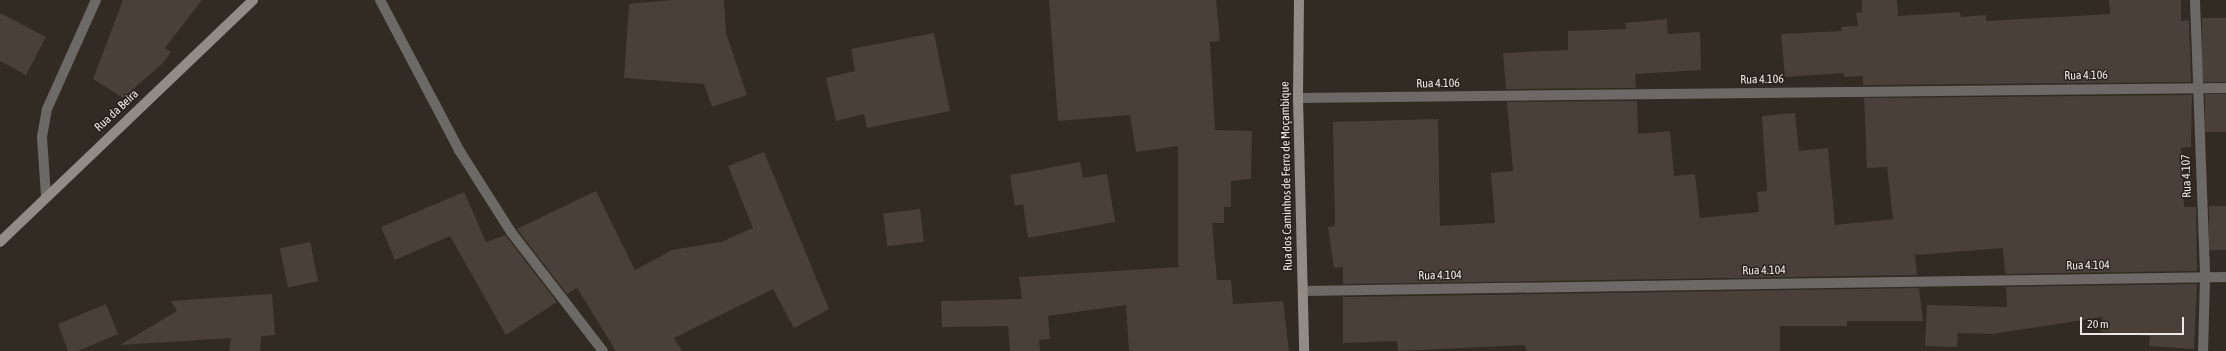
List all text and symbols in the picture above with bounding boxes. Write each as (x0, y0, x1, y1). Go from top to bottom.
street label: Rua 4.106 (2064, 68, 2108, 84)
street label: Rua 4.106 (1740, 72, 1784, 88)
street label: Rua 4.106 (1416, 76, 1460, 92)
street label: Rua dos Caminhos de Ferro de Moçambique (1278, 81, 1296, 271)
street label: Rua da Beira (92, 87, 142, 135)
street label: Rua 4.107 (2179, 154, 2195, 198)
street label: Rua 4.104 (2066, 258, 2110, 274)
street label: Rua 4.104 (1742, 263, 1786, 279)
street label: Rua 4.104 (1418, 268, 1462, 284)
scale bar (2082, 309, 2186, 335)
text: 20 m (2087, 317, 2109, 331)

